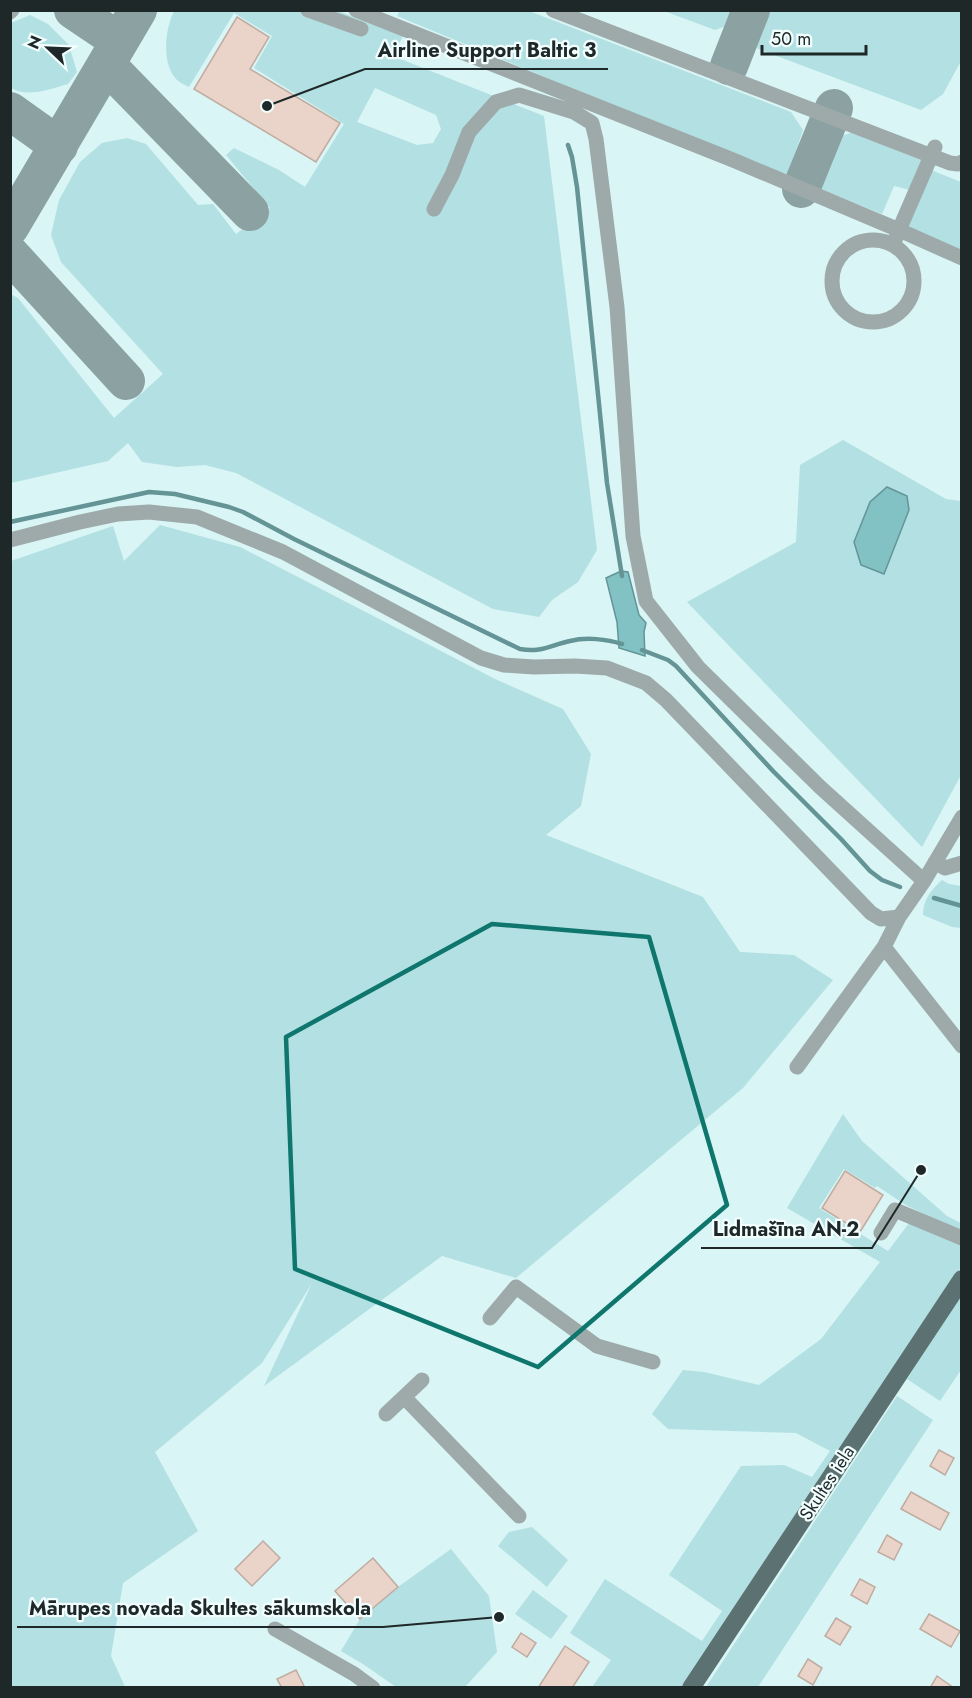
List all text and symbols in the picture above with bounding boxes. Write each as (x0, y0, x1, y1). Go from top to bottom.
north arrow (18, 18, 78, 78)
scale bar (762, 18, 866, 56)
text: 50 m (771, 26, 811, 52)
callout: Airline Support Baltic 3 (365, 31, 608, 69)
text: N (22, 32, 48, 53)
text: Airline Support Baltic 3 (376, 36, 597, 65)
callout: Lidmašīna AN-2 (701, 1210, 872, 1248)
text: Lidmašīna AN-2 (713, 1215, 859, 1244)
street label: Skultes iela (793, 1441, 861, 1525)
callout: Mārupes novada Skultes sākumskola (17, 1589, 383, 1627)
text: Mārupes novada Skultes sākumskola (29, 1594, 371, 1623)

